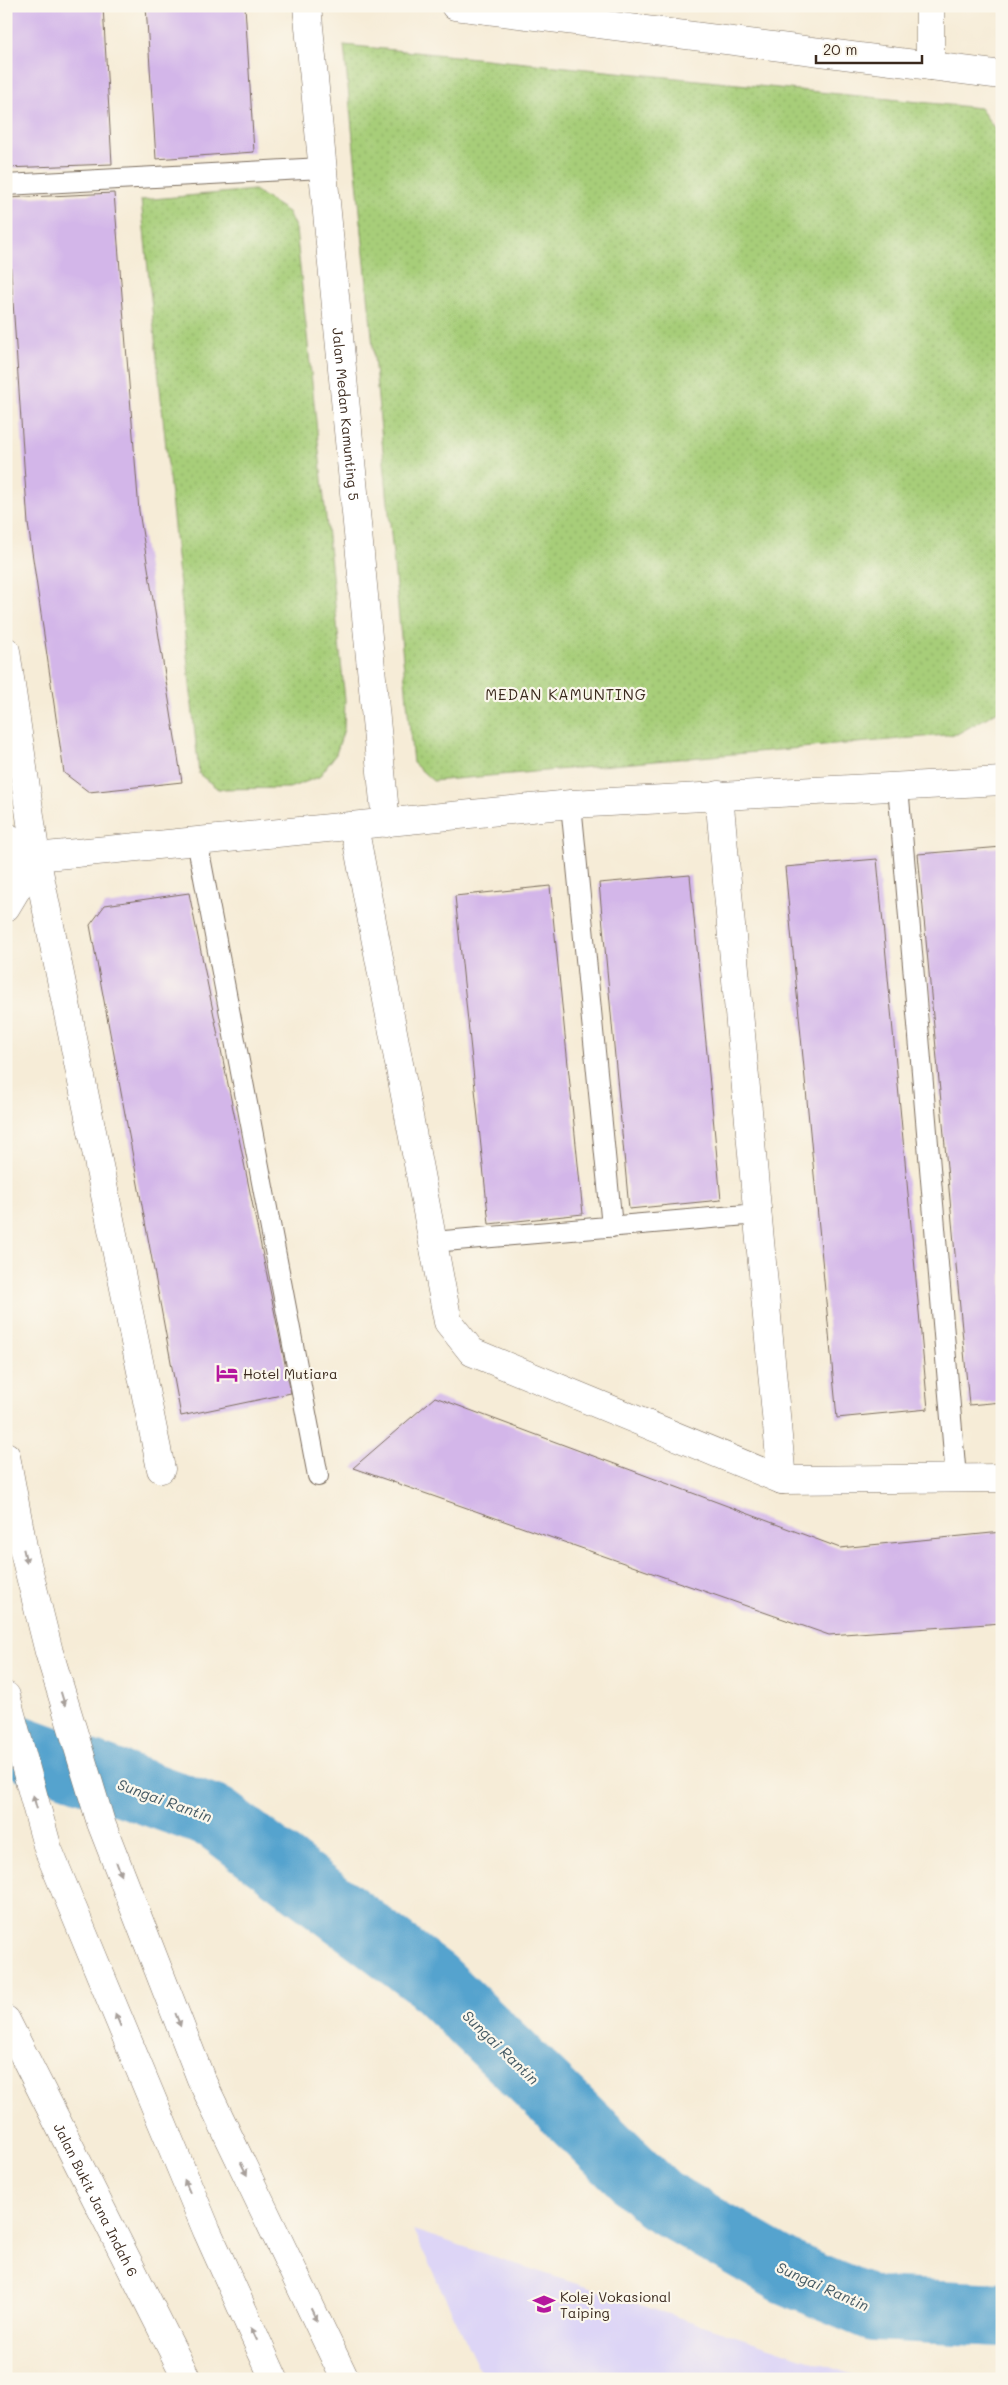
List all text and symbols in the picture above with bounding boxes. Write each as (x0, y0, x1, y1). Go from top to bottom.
scale bar (816, 32, 922, 64)
text: 20 m (823, 39, 857, 59)
street label: Jalan Medan Kamunting 5 (329, 327, 364, 501)
district label: MEDAN KAMUNTING (485, 684, 647, 704)
hotel icon: Hotel Mutiara (214, 1360, 240, 1386)
place label: Hotel Mutiara (243, 1364, 338, 1383)
one-way arrow (21, 1548, 29, 1563)
one-way arrow (60, 1691, 68, 1706)
water label: Sungai Rantin (115, 1774, 215, 1826)
one-way arrow (31, 1795, 39, 1810)
one-way arrow (115, 1862, 123, 1876)
water label: Sungai Rantin (458, 2005, 544, 2089)
one-way arrow (114, 2012, 122, 2027)
one-way arrow (174, 2013, 182, 2028)
street label: Jalan Bukit Jana Indah 6 (50, 2120, 143, 2279)
one-way arrow (240, 2161, 248, 2176)
one-way arrow (183, 2179, 191, 2193)
water label: Sungai Rantin (774, 2257, 872, 2315)
place label: Kolej Vokasional Taiping (560, 2287, 671, 2322)
school or university icon: Kolej Vokasional Taiping (531, 2291, 557, 2317)
one-way arrow (310, 2308, 318, 2322)
one-way arrow (250, 2327, 258, 2342)

